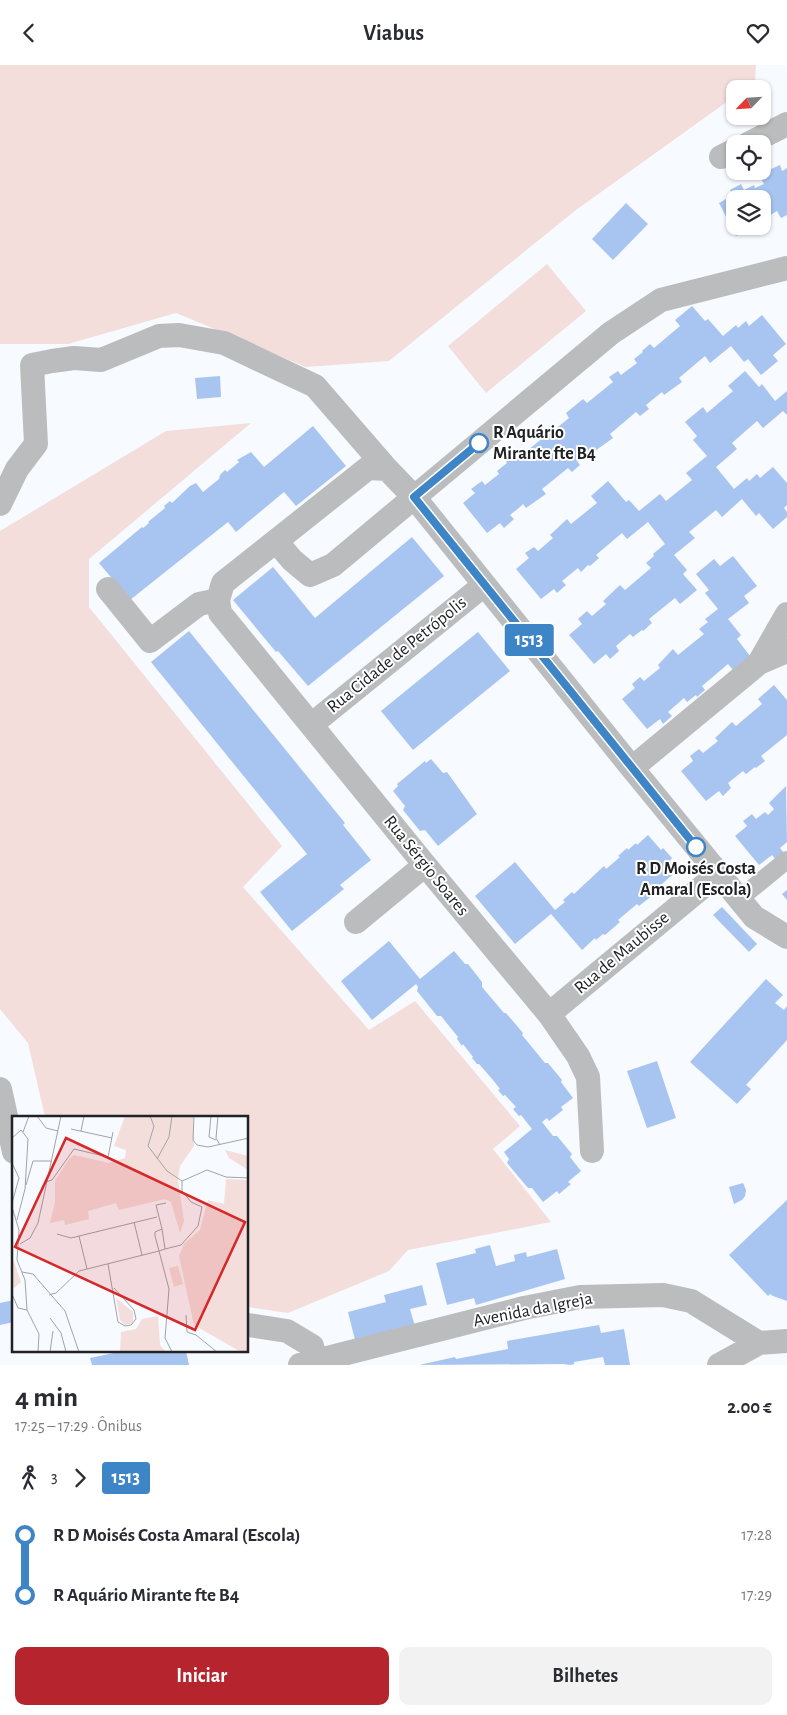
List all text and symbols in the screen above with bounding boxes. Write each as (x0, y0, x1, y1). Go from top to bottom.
icon: back (15, 19, 43, 47)
icon: heart (744, 19, 772, 47)
text: Viabus (363, 22, 424, 44)
north arrow (726, 80, 771, 125)
map controls (726, 80, 771, 235)
button: locate (726, 135, 771, 180)
button: layers (726, 190, 771, 235)
place label: R Aquário Mirante fte B4 (493, 424, 596, 463)
marker: R Aquário Mirante fte B4 (469, 433, 489, 453)
street label: Rua Cidade de Petrópolis (324, 593, 470, 717)
line badge: 1513 (494, 624, 564, 656)
text: 1513 (515, 631, 543, 649)
street label: Rua Sérgio Soares (380, 812, 472, 920)
marker: R D Moisés Costa Amaral (Escola) (686, 837, 706, 857)
place label: R D Moisés Costa Amaral (Escola) (636, 860, 756, 899)
street label: Rua de Maubisse (571, 908, 673, 998)
inset map (12, 1116, 249, 1353)
street label: Avenida da Igreja (472, 1290, 594, 1330)
text: 4 min (15, 1384, 78, 1412)
text: 2.00 € (727, 1398, 772, 1417)
text: 17:25 – 17:29 · Ônibus (15, 1418, 142, 1434)
icon: walk (15, 1464, 43, 1492)
icon: forward (66, 1464, 94, 1492)
text: 3 (51, 1469, 58, 1485)
text: 1513 (112, 1469, 140, 1487)
text: R D Moisés Costa Amaral (Escola) (53, 1526, 301, 1545)
text: 17:28 (741, 1527, 772, 1543)
text: R Aquário Mirante fte B4 (53, 1586, 239, 1605)
text: 17:29 (741, 1587, 772, 1603)
button: Iniciar (15, 1647, 389, 1705)
button: Bilhetes (399, 1647, 772, 1705)

